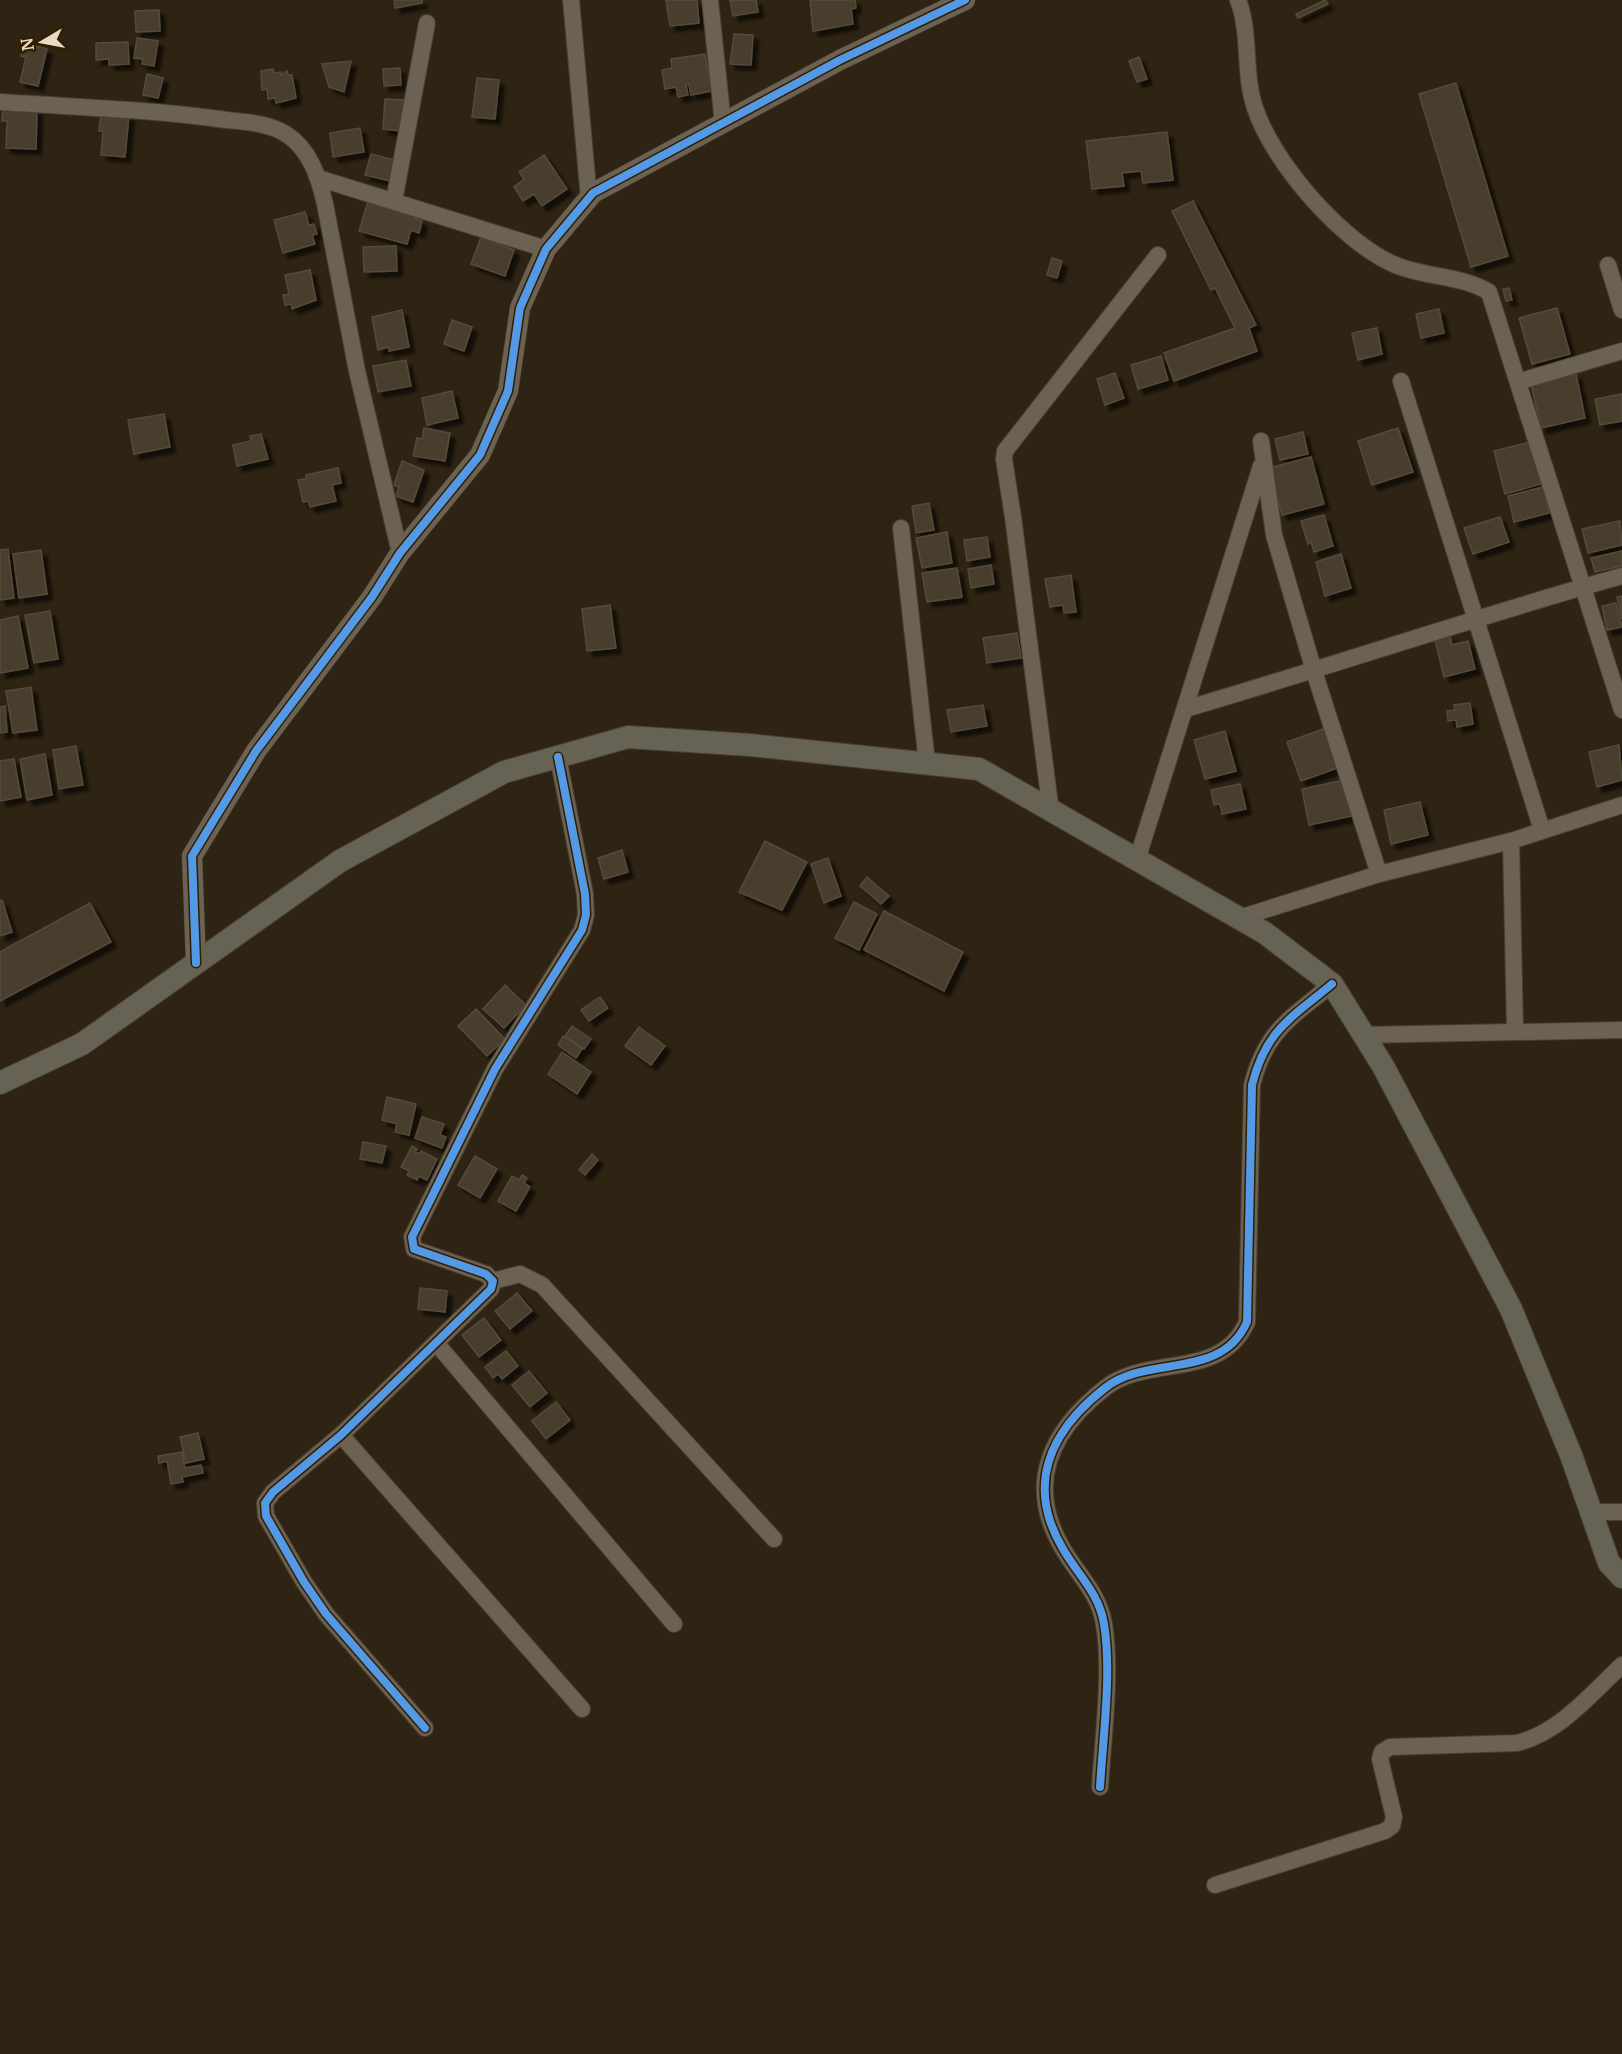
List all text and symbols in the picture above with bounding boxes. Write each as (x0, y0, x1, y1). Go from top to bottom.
north arrow (12, 12, 72, 72)
text: N (16, 36, 38, 53)

